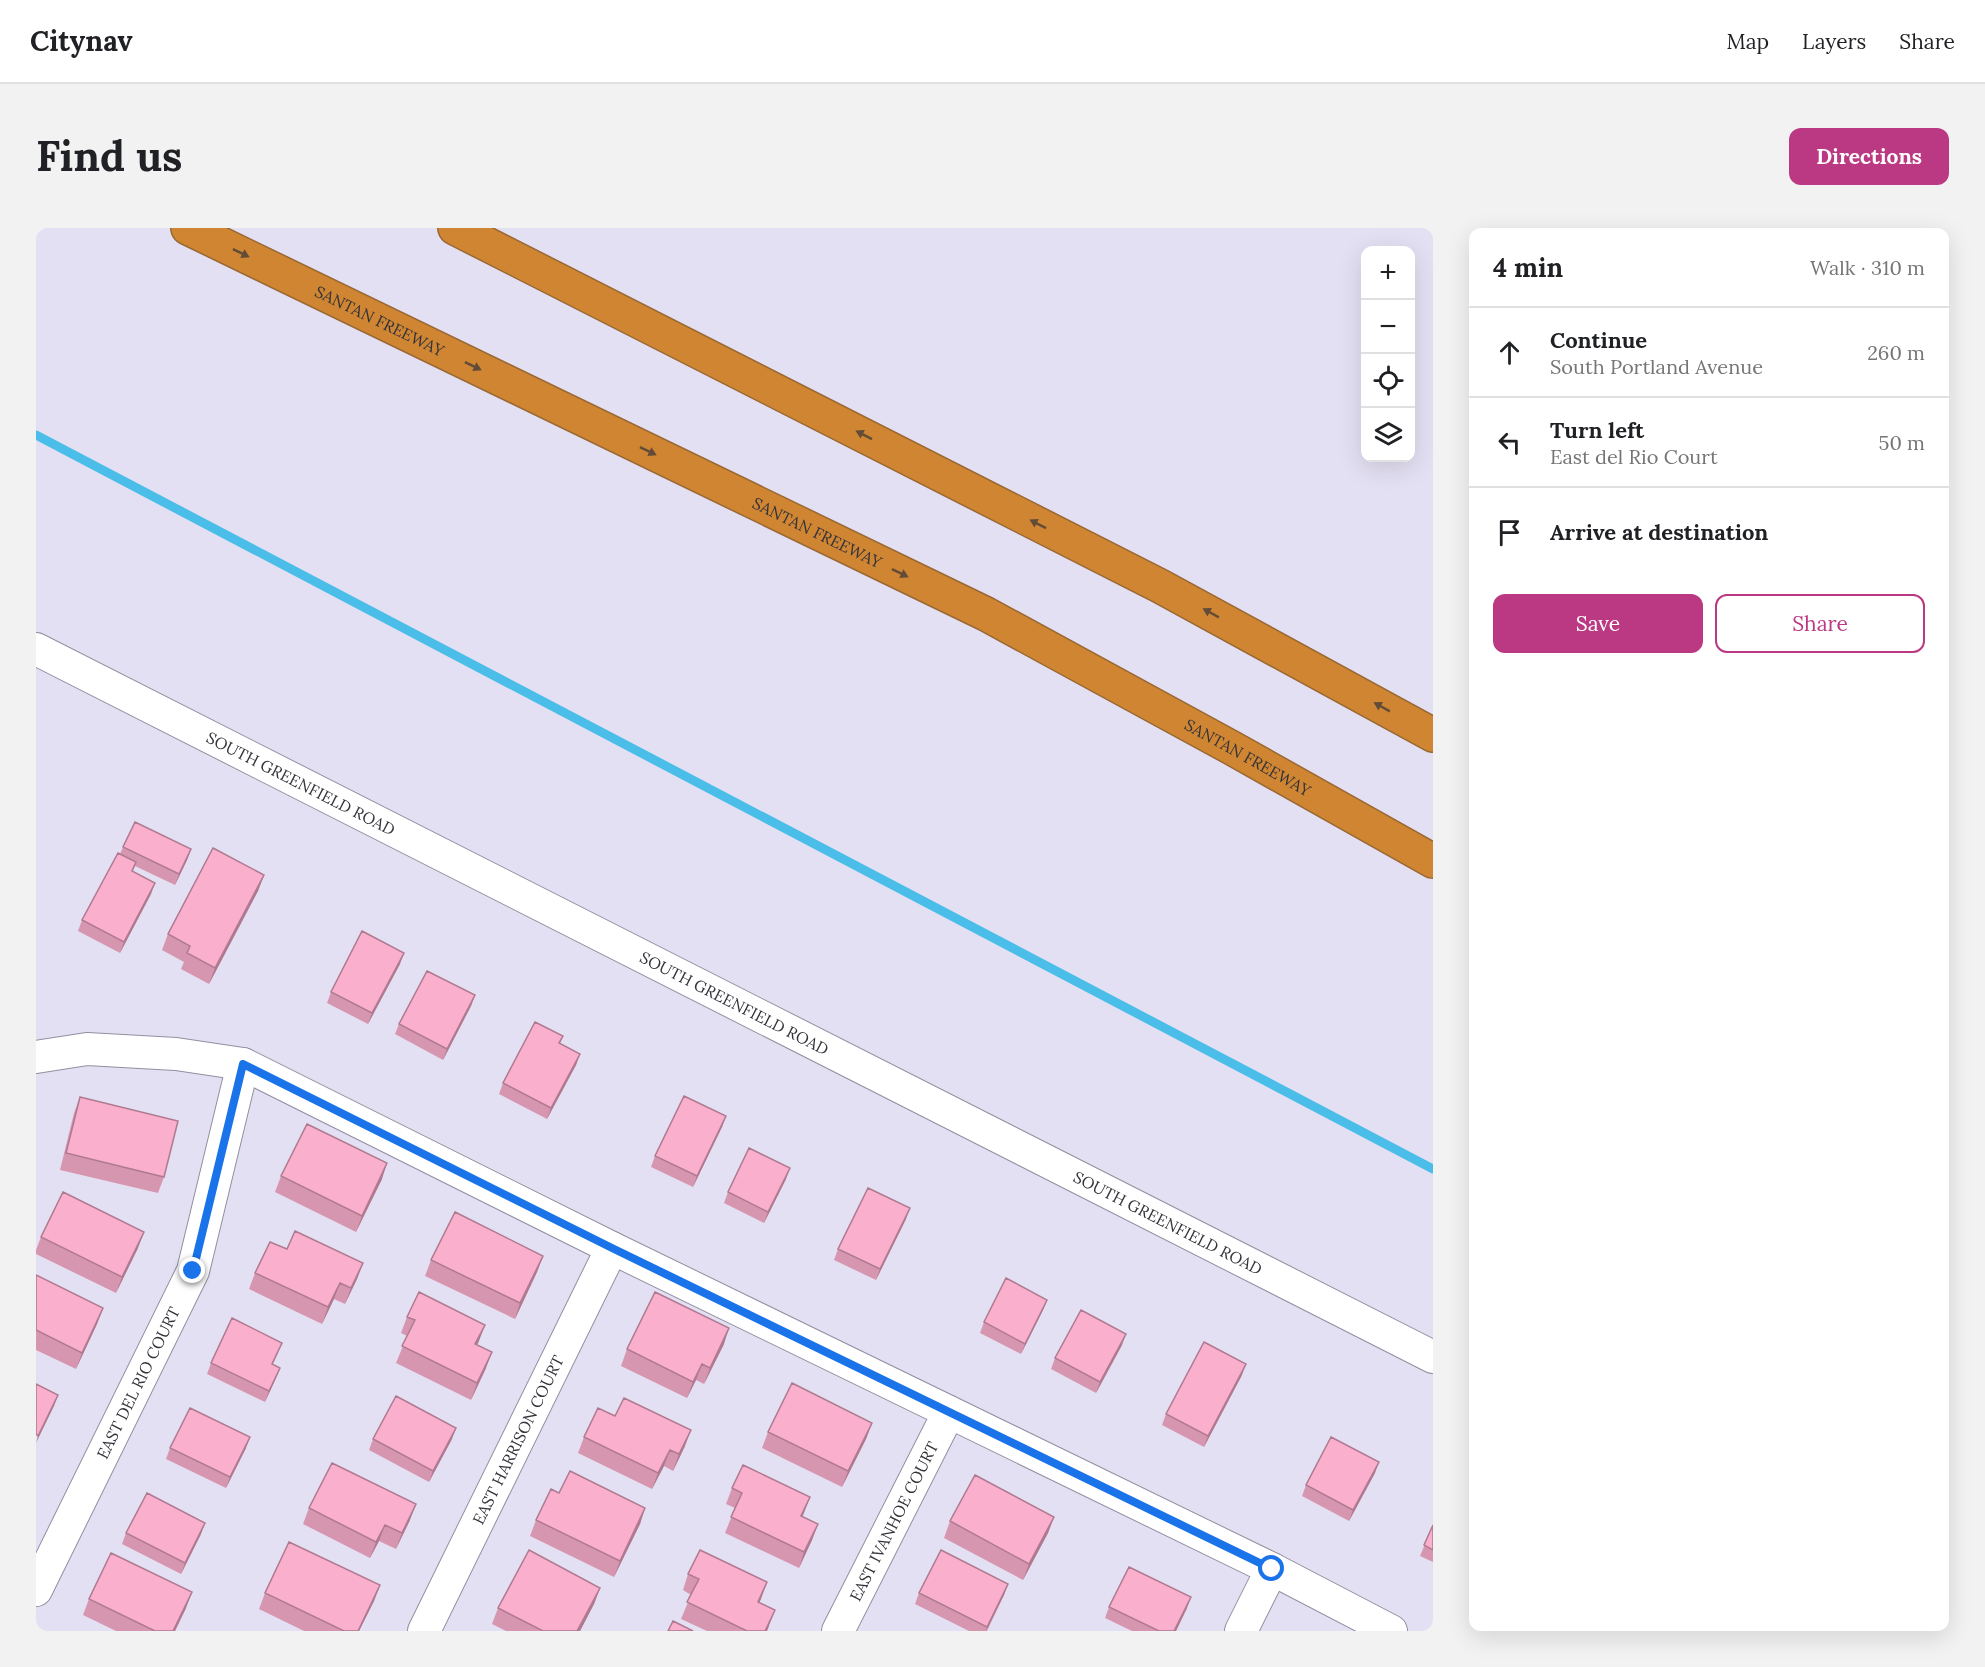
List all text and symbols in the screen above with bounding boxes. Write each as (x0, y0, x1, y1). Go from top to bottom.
text: Citynav (30, 23, 133, 59)
text: Map (1726, 28, 1769, 55)
text: Layers (1802, 28, 1866, 55)
text: Share (1899, 28, 1955, 55)
button: Directions (1789, 128, 1949, 185)
text: Find us (36, 129, 182, 183)
map controls (1361, 246, 1415, 462)
button: + (1361, 246, 1415, 300)
one-way arrow (232, 249, 249, 258)
text: 4 min (1493, 251, 1563, 284)
text: Walk · 310 m (1810, 255, 1925, 280)
street label: SANTAN FREEWAY (312, 281, 448, 361)
button: − (1361, 300, 1415, 354)
text: Continue (1550, 326, 1647, 354)
icon: ahead (1493, 336, 1526, 369)
text: 260 m (1867, 340, 1925, 365)
button: locate (1361, 354, 1415, 408)
text: South Portland Avenue (1550, 354, 1763, 379)
one-way arrow (464, 360, 482, 370)
button: layers (1361, 408, 1415, 462)
text: Turn left (1550, 416, 1644, 444)
icon: left (1493, 426, 1526, 459)
text: 50 m (1879, 430, 1925, 455)
one-way arrow (855, 431, 872, 440)
text: East del Rio Court (1550, 444, 1718, 469)
one-way arrow (640, 446, 657, 455)
street label: SANTAN FREEWAY (749, 493, 886, 572)
icon: arrive (1493, 516, 1526, 549)
text: Arrive at destination (1550, 518, 1768, 546)
one-way arrow (1029, 519, 1046, 528)
one-way arrow (891, 568, 908, 577)
button: Save (1493, 594, 1703, 653)
button: Share (1715, 594, 1925, 653)
one-way arrow (1202, 609, 1219, 619)
one-way arrow (1373, 702, 1390, 712)
street label: SANTAN FREEWAY (1181, 714, 1315, 801)
street label: SOUTH GREENFIELD ROAD (203, 727, 399, 839)
street label: SOUTH GREENFIELD ROAD (637, 947, 832, 1059)
street label: SOUTH GREENFIELD ROAD (1070, 1166, 1266, 1279)
route end (179, 1257, 205, 1283)
street label: EAST DEL RIO COURT (92, 1303, 184, 1462)
street label: EAST HARRISON COURT (468, 1352, 568, 1528)
street label: EAST IVANHOE COURT (845, 1438, 942, 1604)
route start (1258, 1555, 1284, 1581)

